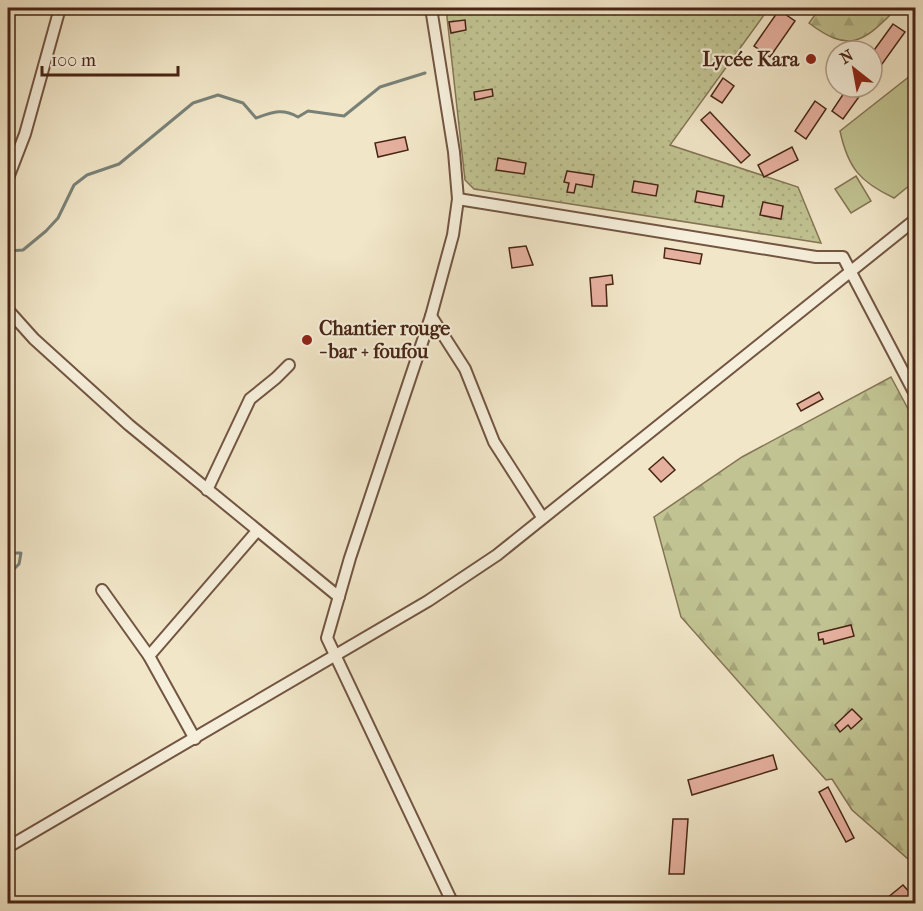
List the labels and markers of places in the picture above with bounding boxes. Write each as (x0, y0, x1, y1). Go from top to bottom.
place label: Lycée Kara (702, 48, 800, 71)
marker: Lycée Kara (804, 52, 818, 66)
place label: Chantier rouge - bar + foufou (319, 317, 450, 363)
marker: Chantier rouge - bar + foufou (300, 333, 314, 347)

